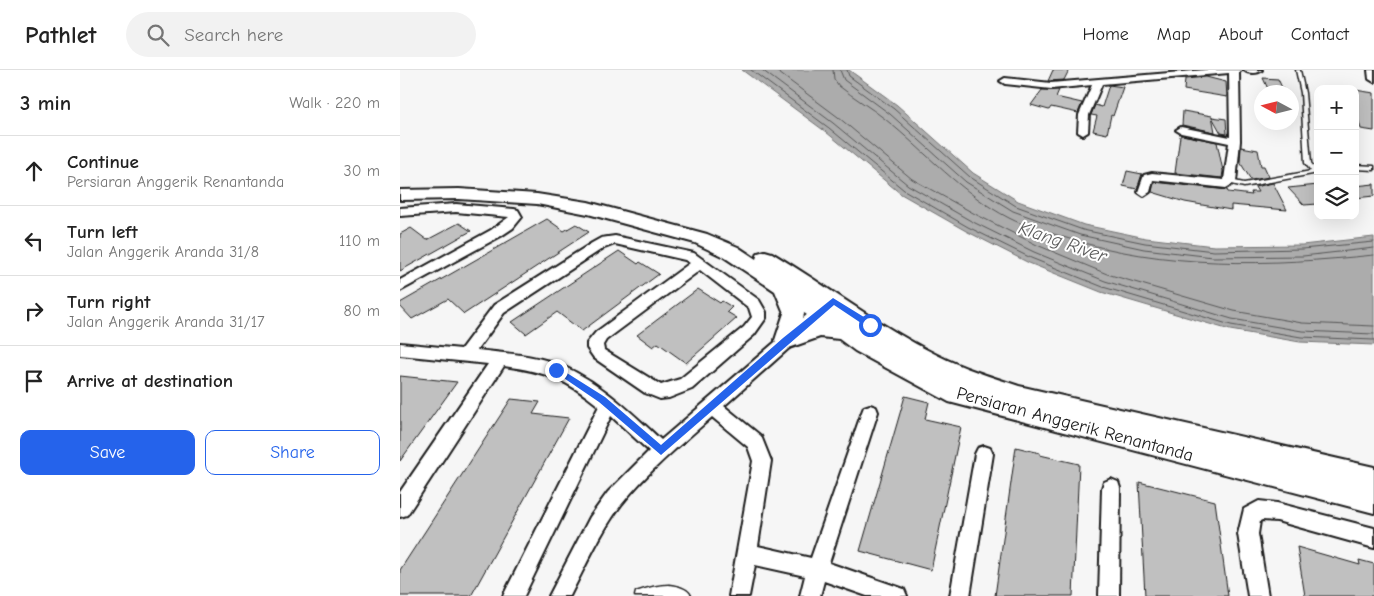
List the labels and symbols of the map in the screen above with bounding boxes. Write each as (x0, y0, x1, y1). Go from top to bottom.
north arrow (1254, 85, 1299, 130)
water label: Klang River (1016, 217, 1111, 268)
route start (859, 314, 882, 337)
route end (545, 359, 568, 382)
street label: Persiaran Anggerik Renantanda (954, 383, 1196, 466)

